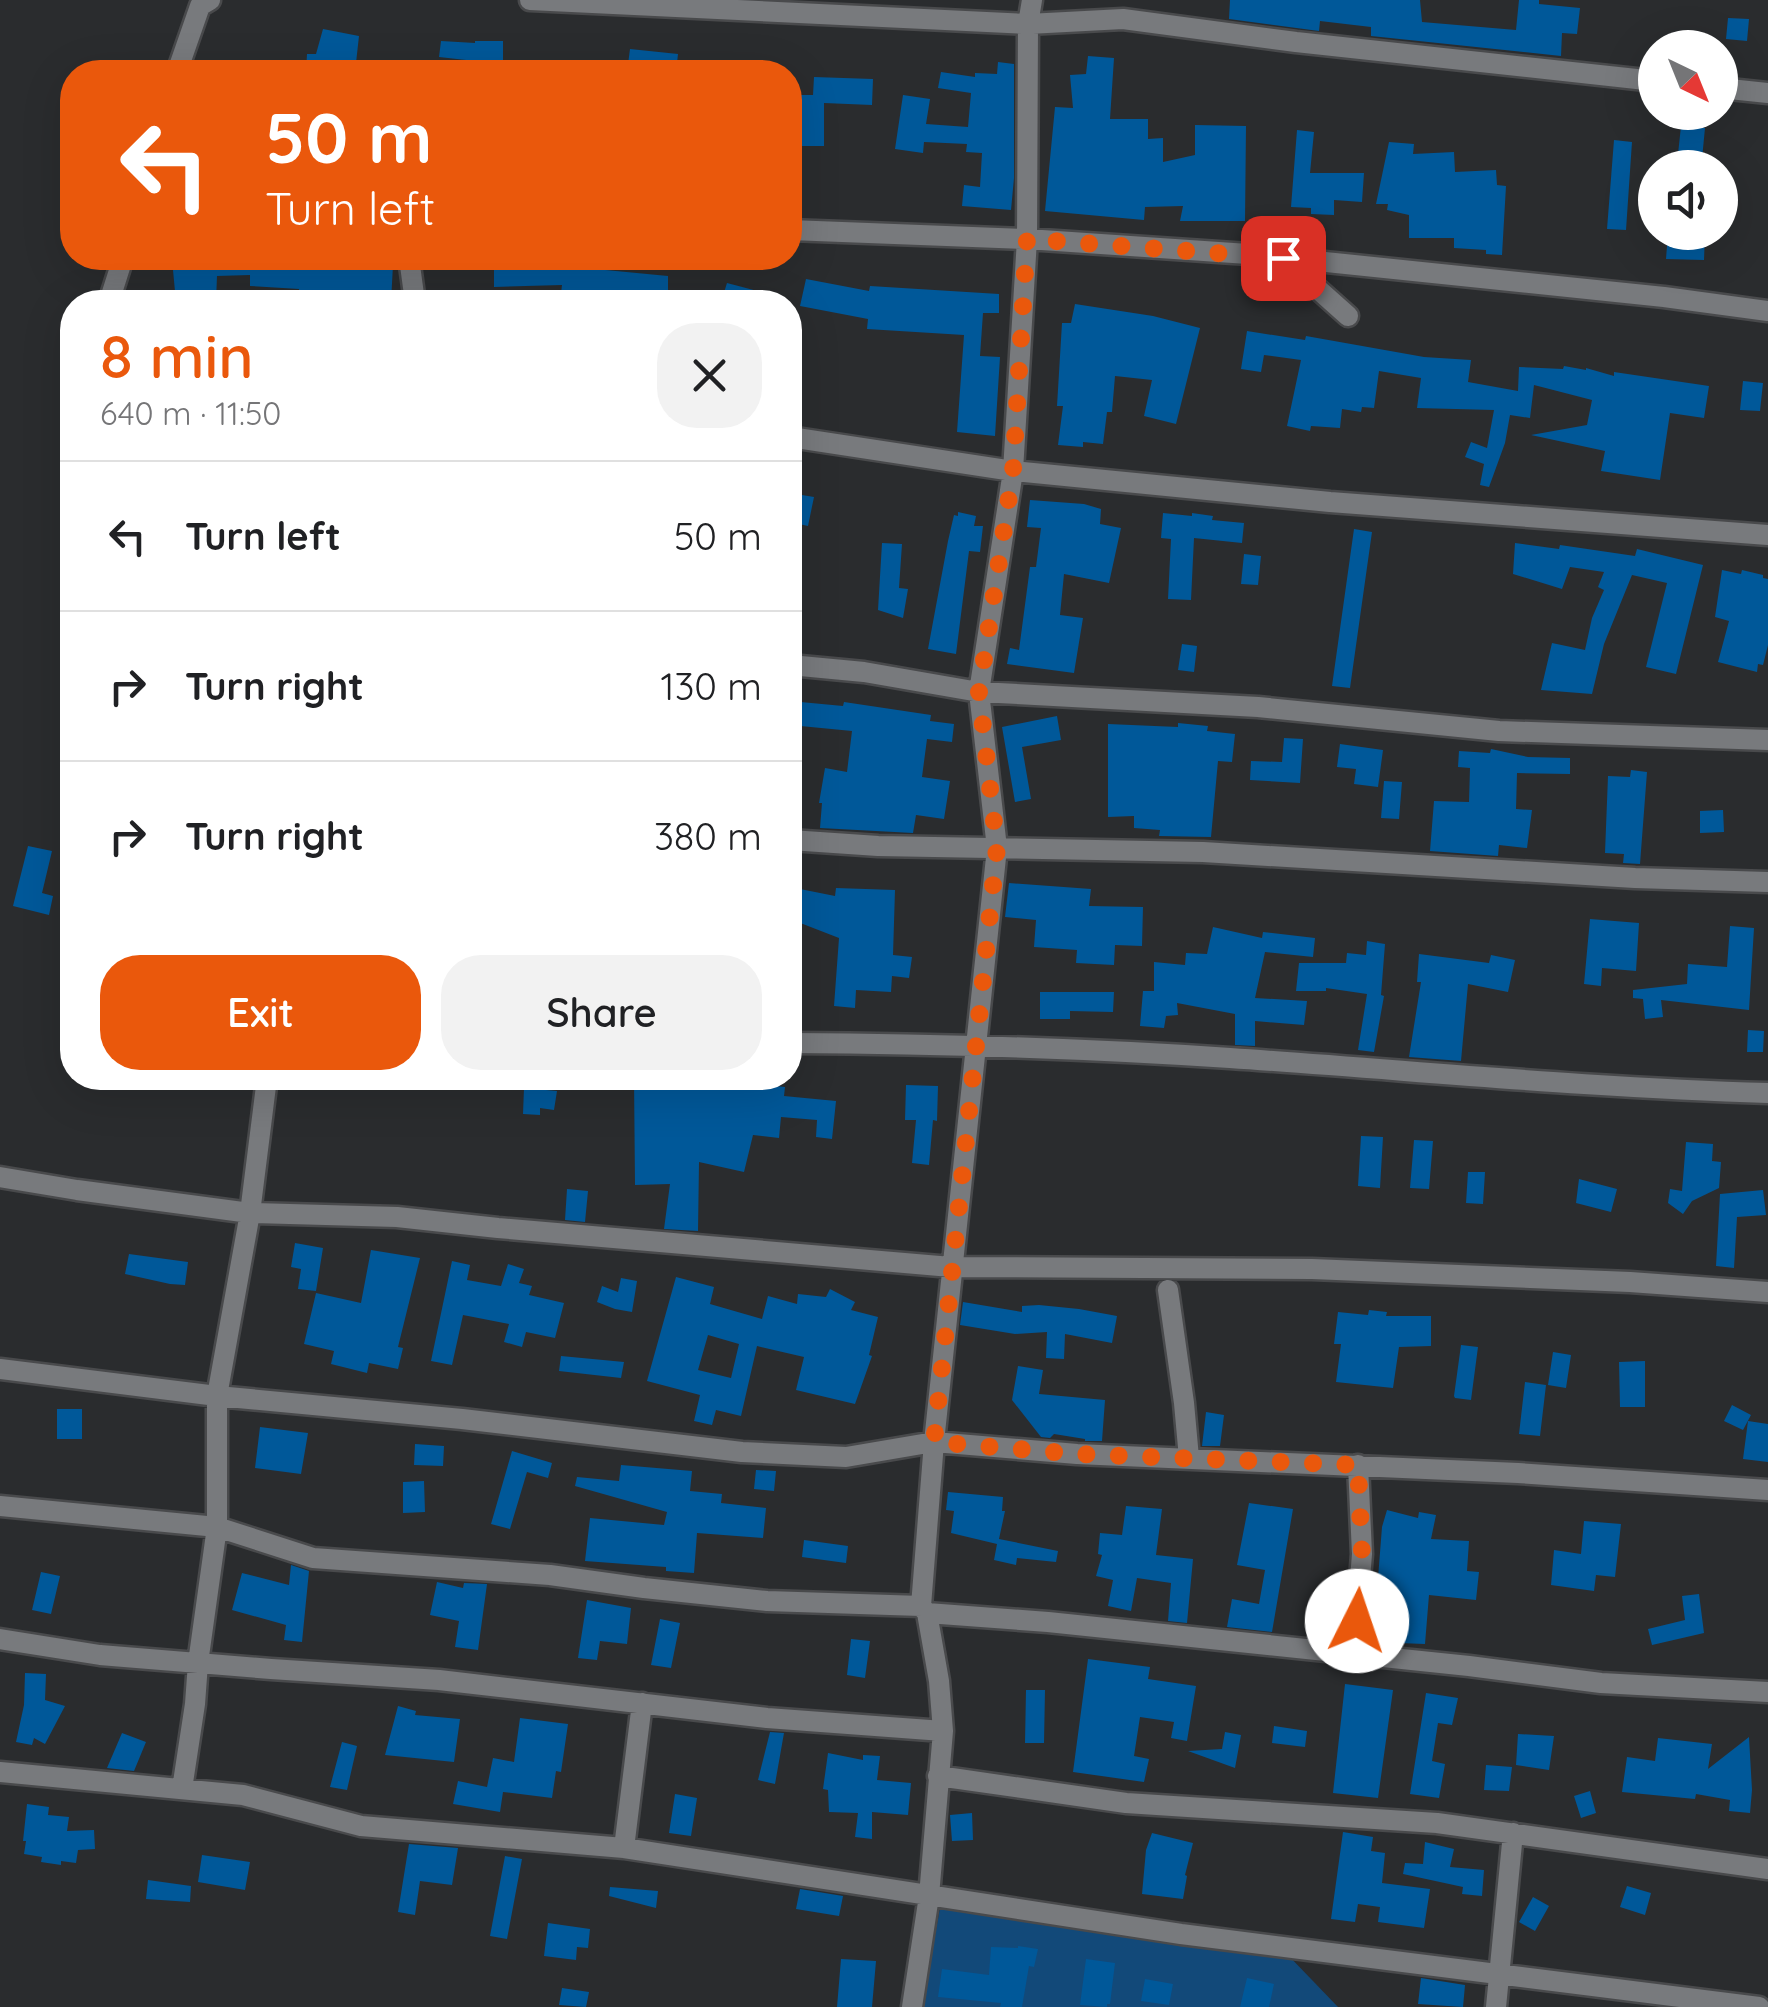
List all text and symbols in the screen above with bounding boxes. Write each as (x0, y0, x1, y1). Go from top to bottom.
north arrow (1638, 30, 1738, 130)
map controls (1638, 30, 1738, 250)
text: 50 m (265, 93, 432, 181)
icon: left (100, 100, 230, 230)
button: sound (1638, 150, 1738, 250)
text: Turn left (265, 180, 435, 236)
pin (1241, 216, 1326, 301)
icon: arrive (1256, 231, 1311, 286)
text: 8 min (100, 318, 254, 393)
button: close (657, 323, 762, 428)
text: 640 m · 11:50 (100, 393, 281, 433)
icon: left (100, 509, 155, 564)
text: Turn left (185, 512, 341, 560)
text: 50 m (674, 512, 762, 560)
icon: right (100, 659, 155, 714)
text: Turn right (185, 662, 364, 710)
text: 130 m (660, 662, 762, 710)
icon: right (100, 809, 155, 864)
text: Turn right (185, 812, 364, 860)
text: 380 m (654, 812, 762, 860)
button: Exit (100, 955, 421, 1070)
button: Share (441, 955, 762, 1070)
position arrow (1305, 1569, 1409, 1673)

